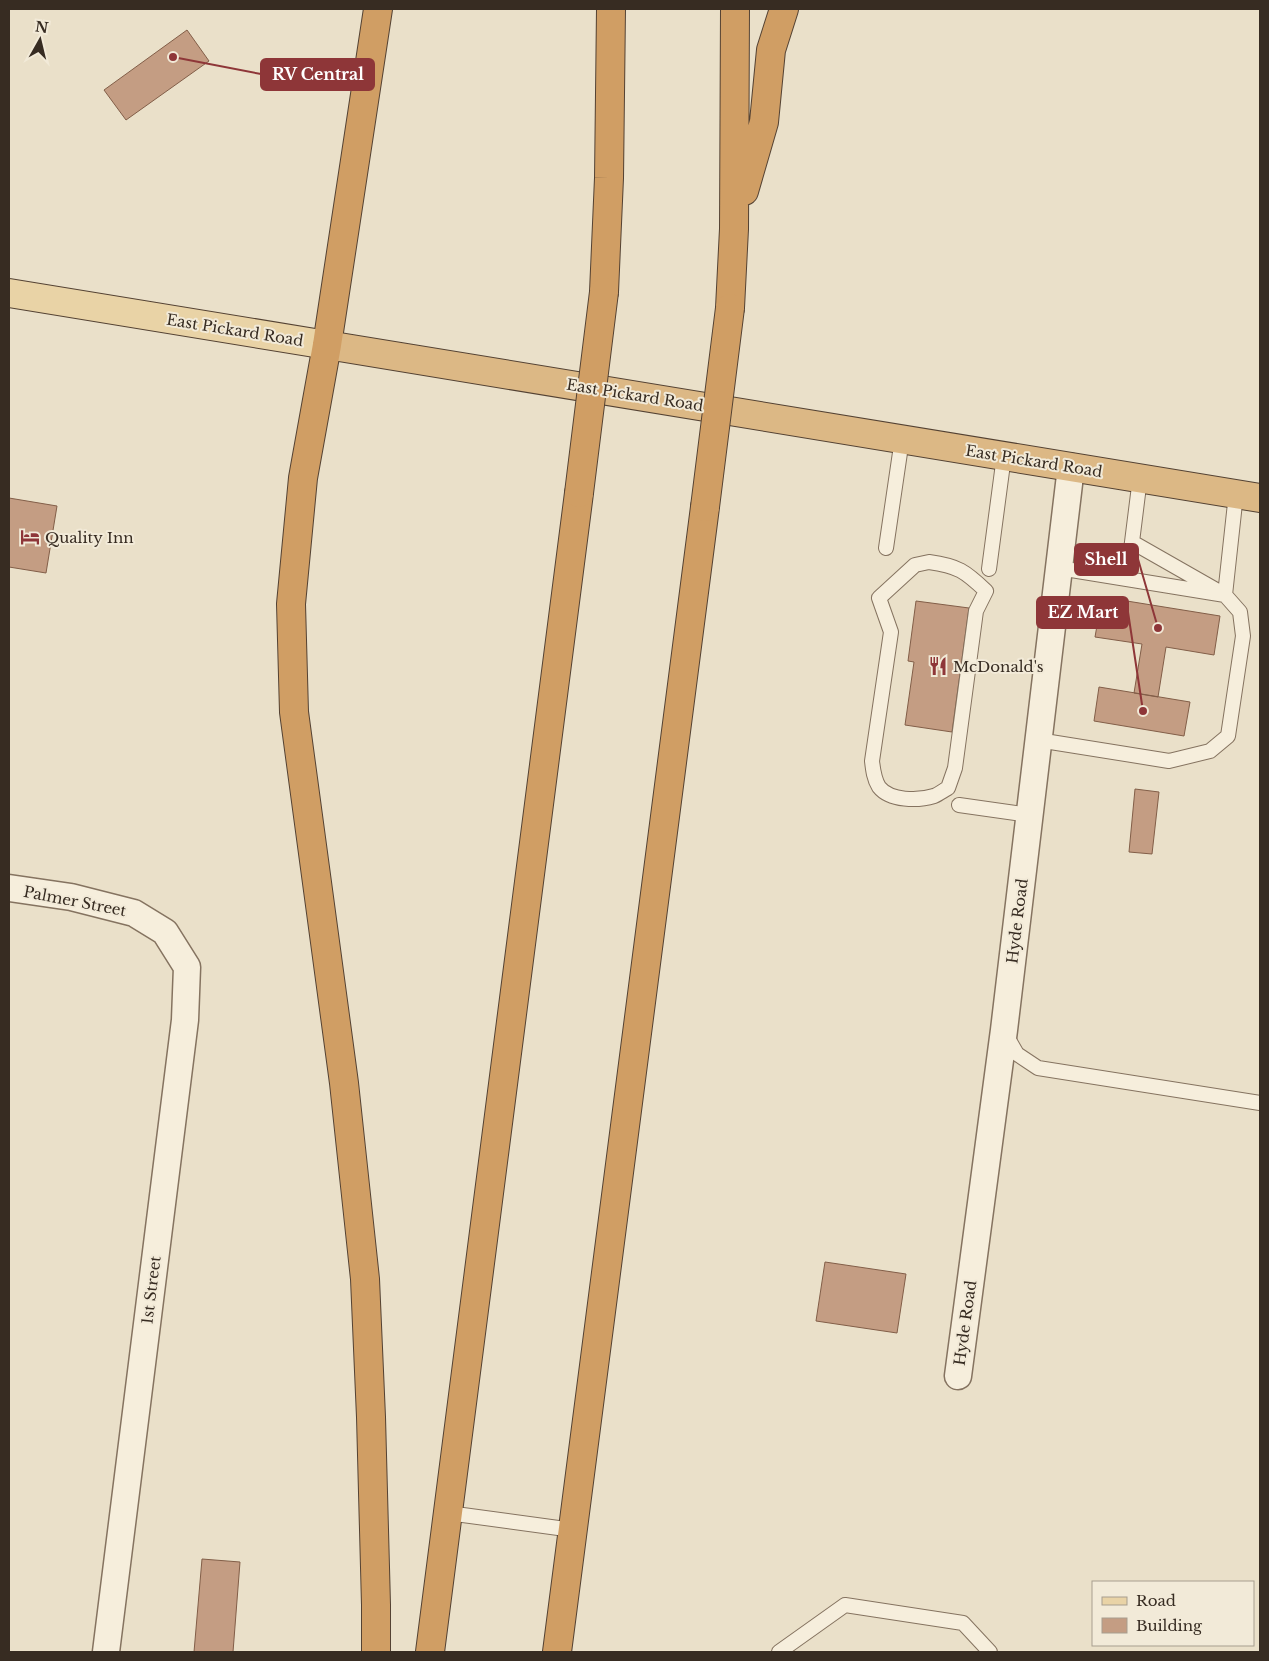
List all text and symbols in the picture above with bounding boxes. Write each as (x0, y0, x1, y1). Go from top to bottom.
north arrow (15, 15, 65, 65)
text: N (34, 17, 50, 37)
callout: RV Central (261, 59, 374, 90)
text: RV Central (272, 64, 364, 84)
street label: East Pickard Road (165, 310, 305, 350)
street label: East Pickard Road (565, 375, 705, 415)
street label: East Pickard Road (964, 441, 1104, 481)
hotel icon: Quality Inn (19, 526, 41, 548)
place label: Quality Inn (45, 528, 134, 547)
callout: Shell (1075, 544, 1138, 575)
text: Shell (1085, 549, 1128, 569)
callout: EZ Mart (1037, 597, 1128, 628)
text: EZ Mart (1048, 602, 1119, 622)
restaurant icon: McDonald's (927, 655, 949, 677)
place label: McDonald's (953, 657, 1044, 676)
street label: Hyde Road (1002, 877, 1032, 965)
street label: Palmer Street (22, 882, 128, 920)
street label: 1st Street (137, 1254, 165, 1325)
street label: Hyde Road (950, 1279, 980, 1367)
legend (1092, 1581, 1254, 1646)
text: Road (1136, 1591, 1176, 1610)
text: Building (1136, 1616, 1203, 1635)

